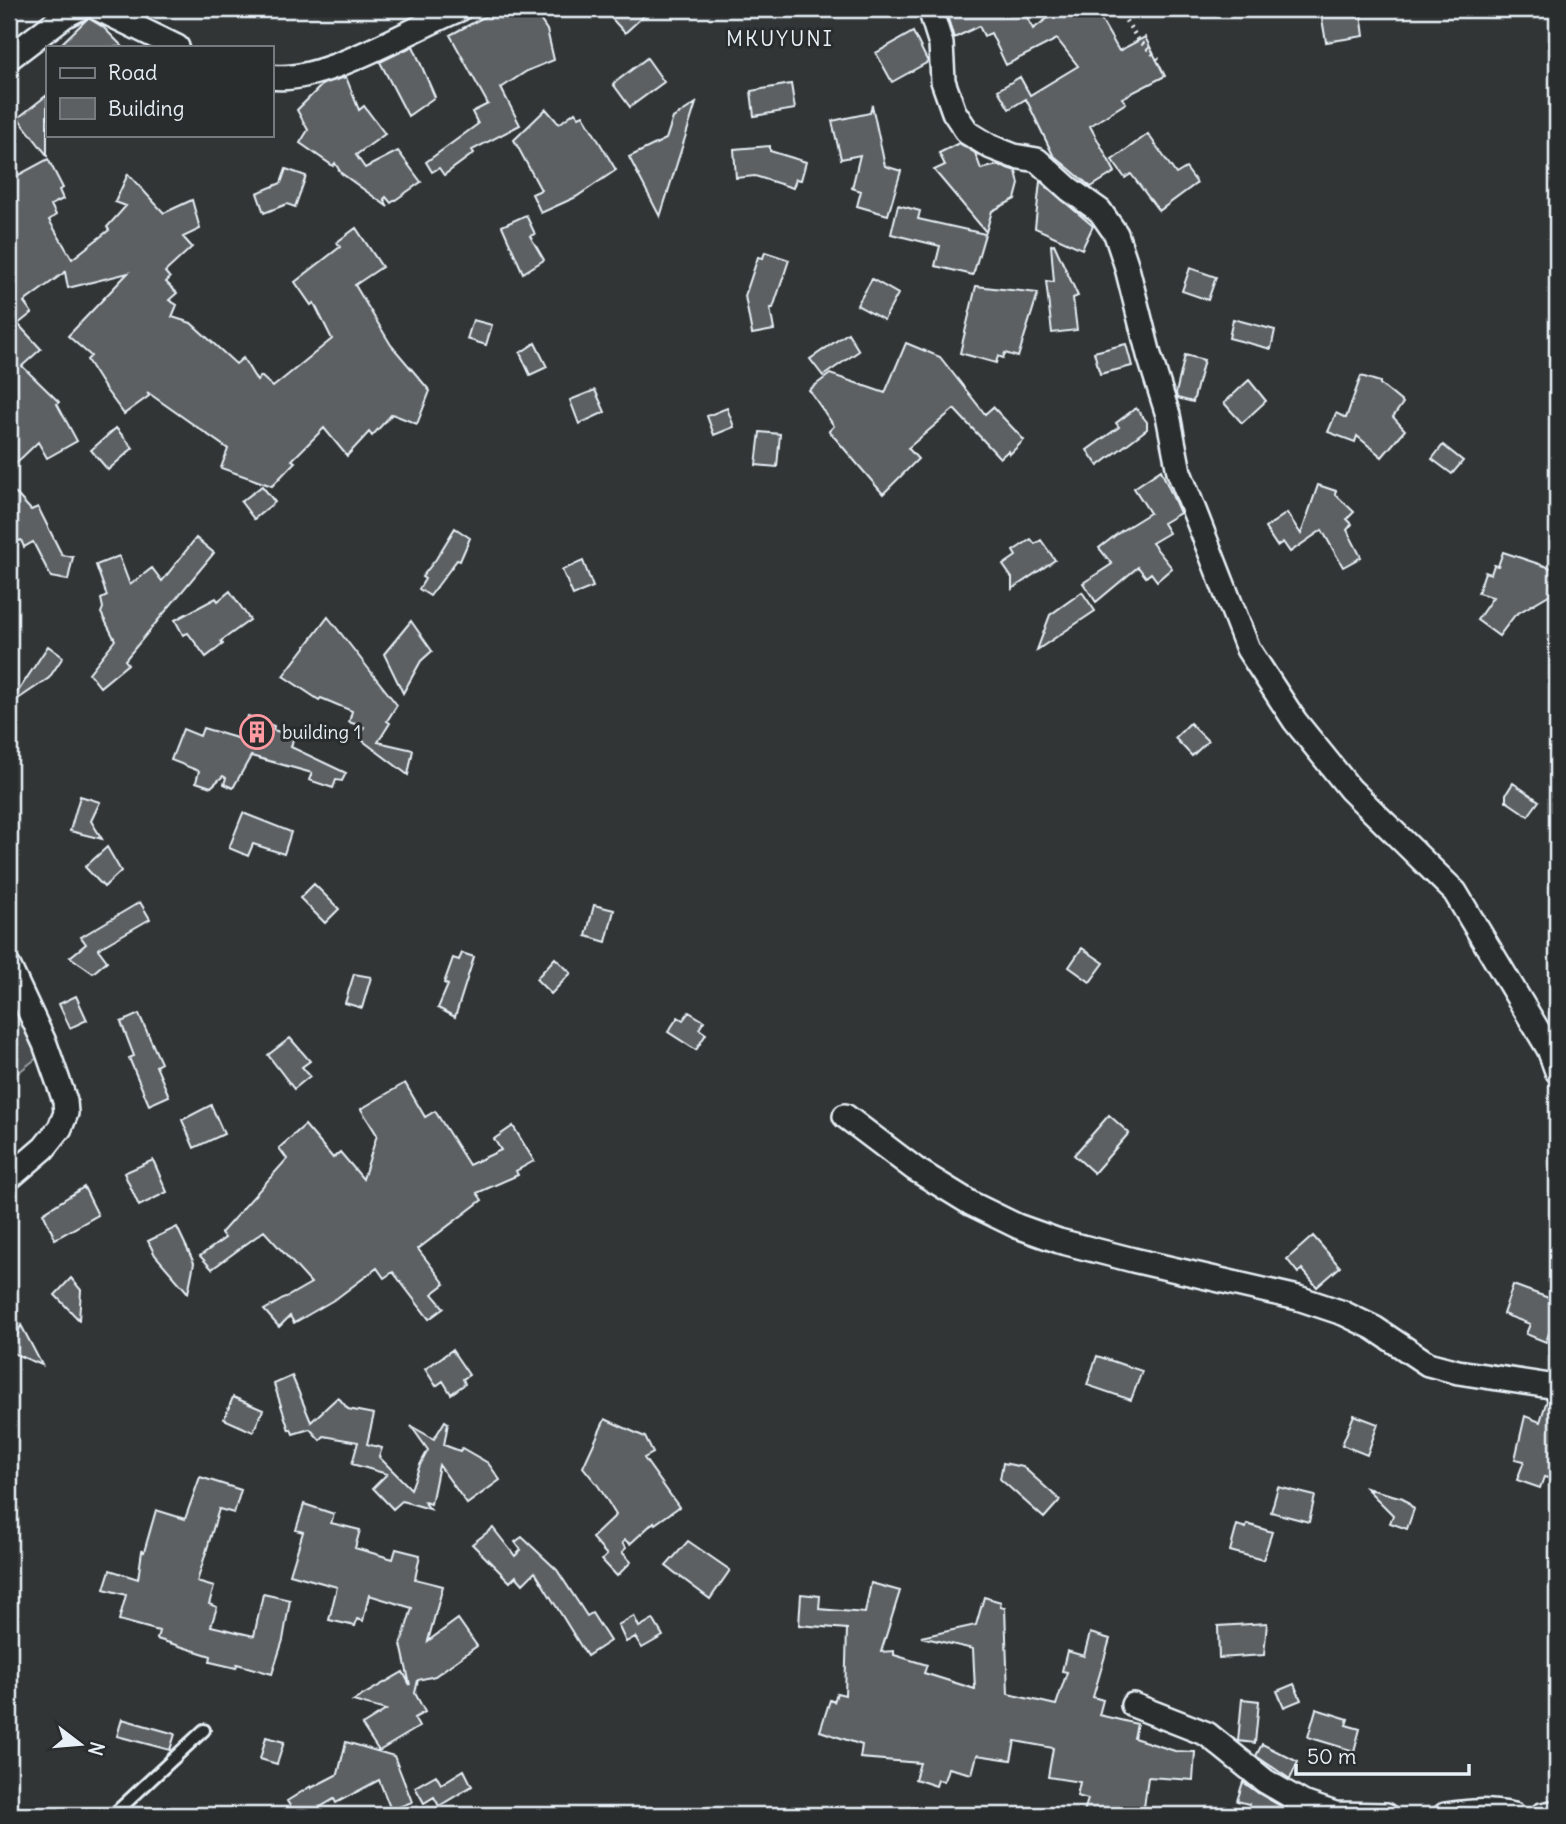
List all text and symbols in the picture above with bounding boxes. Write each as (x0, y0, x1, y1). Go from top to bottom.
district label: MKUYUNI (726, 25, 834, 52)
legend (46, 46, 273, 136)
text: Road (108, 59, 157, 86)
text: Building (108, 95, 184, 122)
building icon: building 1 (238, 713, 276, 751)
place label: building 1 (282, 720, 361, 744)
north arrow (46, 1708, 116, 1778)
scale bar (1296, 1733, 1470, 1777)
text: N (83, 1739, 110, 1758)
text: 50 m (1307, 1743, 1356, 1770)

